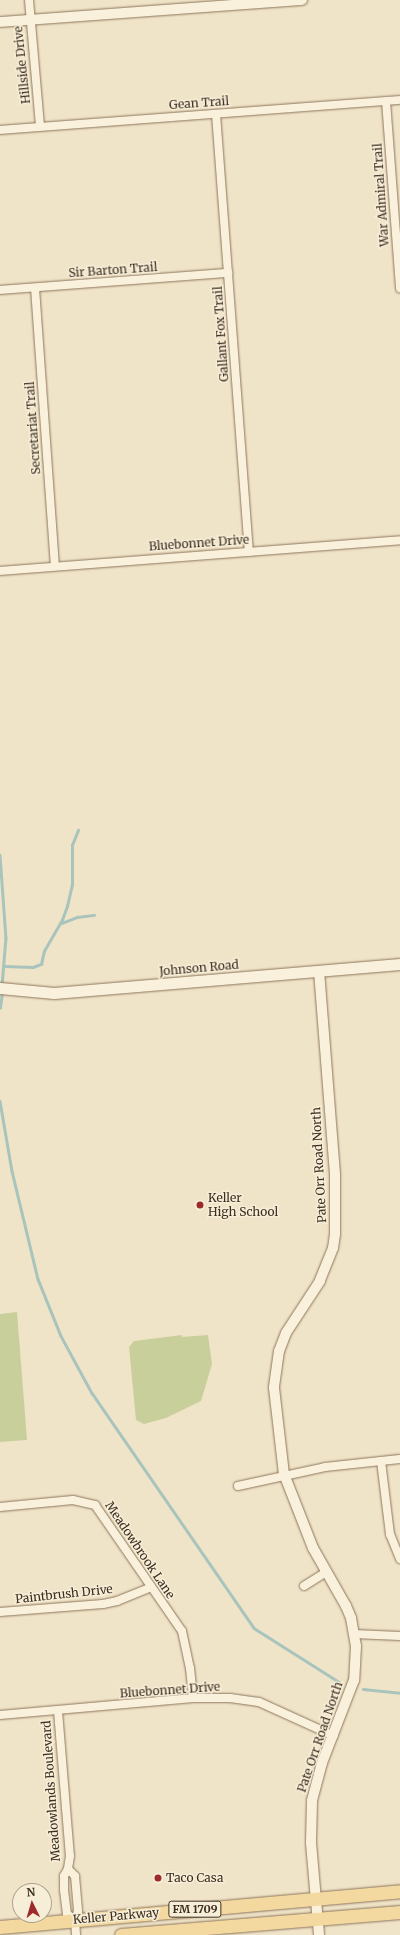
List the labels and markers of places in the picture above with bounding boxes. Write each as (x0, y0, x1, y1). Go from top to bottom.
place label: Keller High School (208, 1191, 278, 1219)
marker: Keller High School (195, 1200, 205, 1210)
place label: Taco Casa (166, 1871, 223, 1885)
marker: Taco Casa (153, 1873, 163, 1883)

